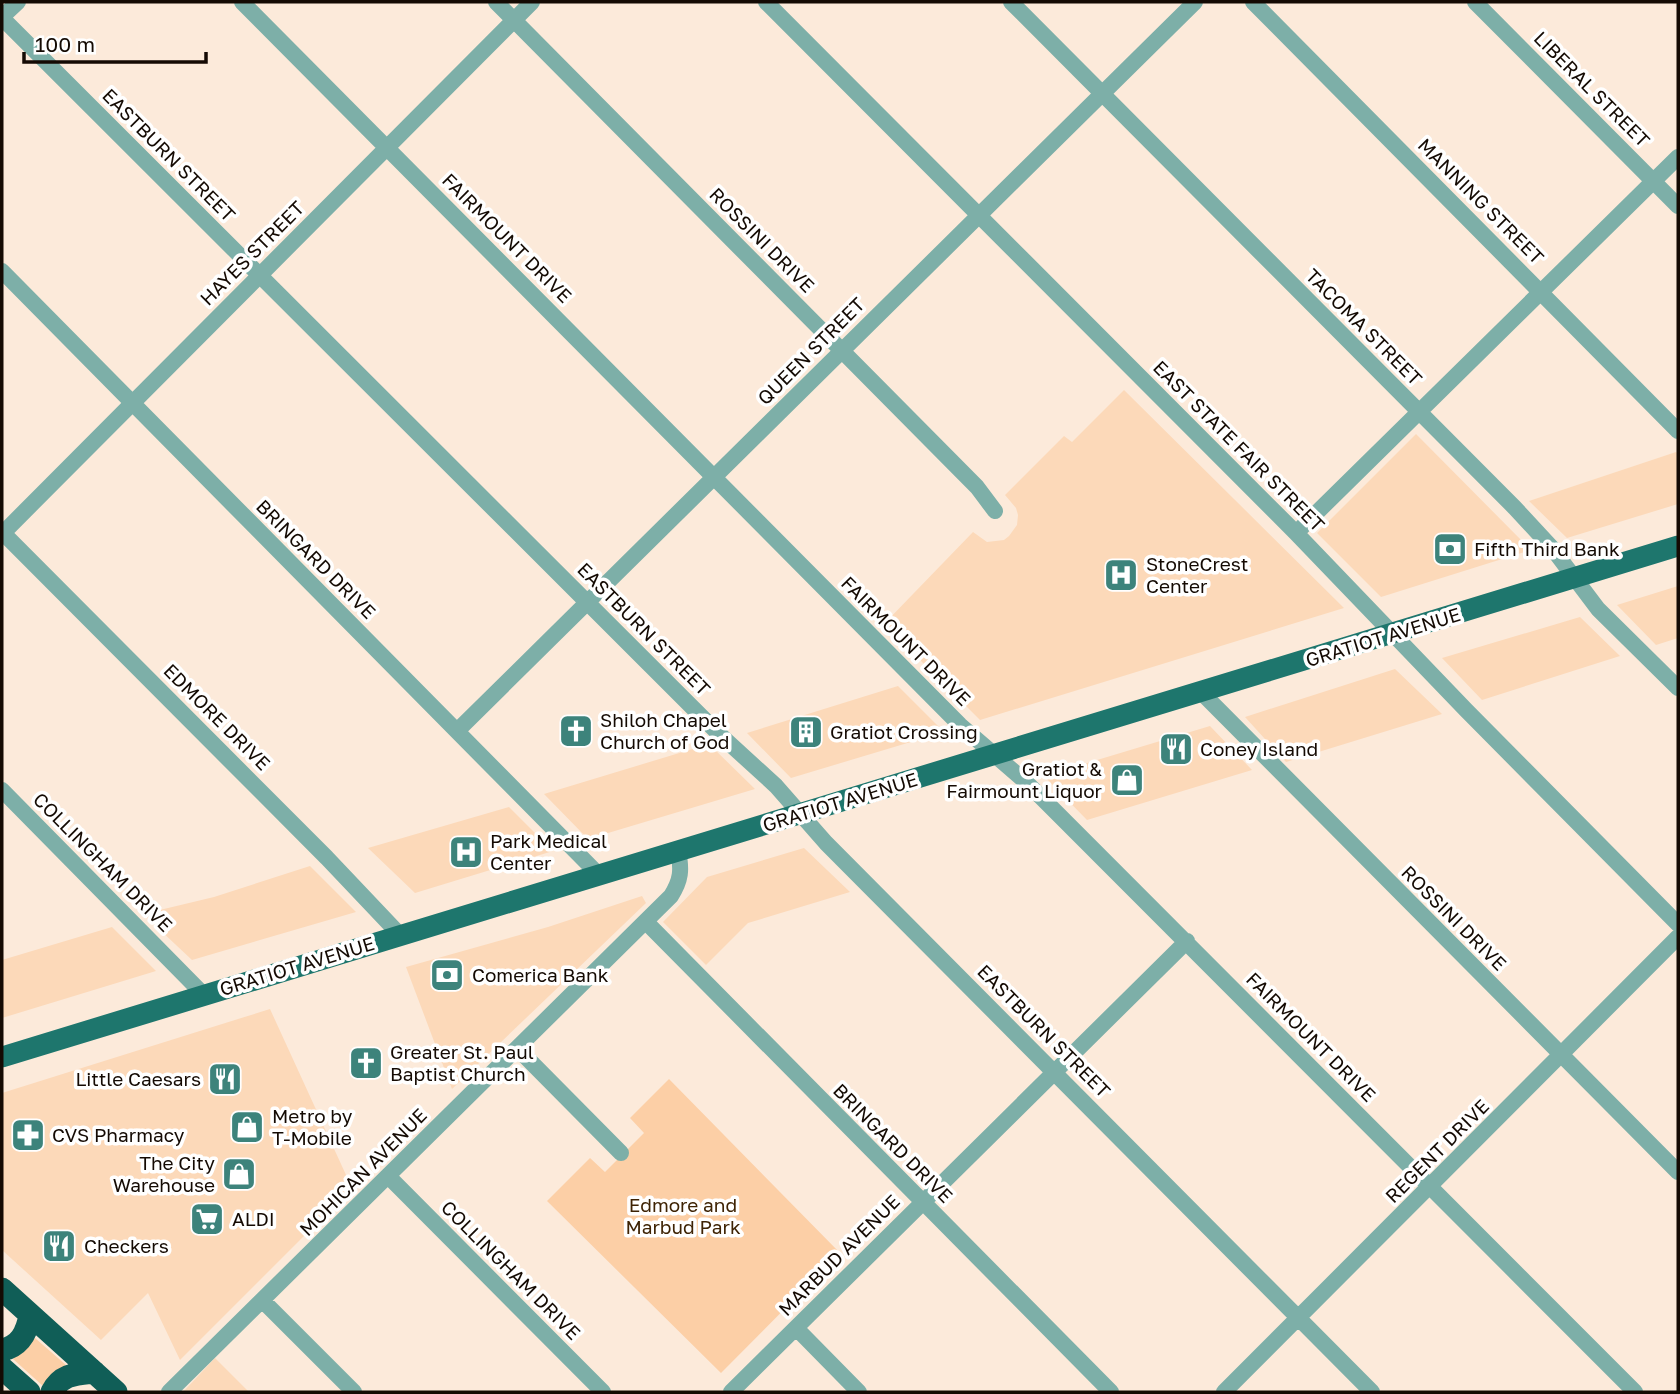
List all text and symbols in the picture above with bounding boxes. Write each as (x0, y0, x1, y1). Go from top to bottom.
scale bar (24, 21, 206, 65)
street label: LIBERAL STREET (1530, 26, 1655, 151)
text: 100 m (35, 31, 95, 57)
street label: EASTBURN STREET (98, 83, 241, 226)
street label: MANNING STREET (1414, 133, 1549, 268)
street label: FAIRMOUNT DRIVE (438, 168, 577, 307)
street label: ROSSINI DRIVE (705, 182, 820, 297)
street label: HAYES STREET (195, 196, 309, 309)
street label: TACOMA STREET (1301, 264, 1428, 390)
street label: QUEEN STREET (752, 292, 869, 409)
street label: EAST STATE FAIR STREET (1149, 355, 1330, 536)
street label: BRINGARD DRIVE (252, 494, 381, 623)
bank icon: Fifth Third Bank (1431, 530, 1469, 568)
place label: Fifth Third Bank (1474, 537, 1620, 560)
place label: StoneCrest Center (1146, 552, 1248, 597)
hospital icon: StoneCrest Center (1102, 556, 1140, 594)
street label: EASTBURN STREET (573, 557, 716, 700)
street label: FAIRMOUNT DRIVE (837, 571, 976, 710)
street label: GRATIOT AVENUE (1303, 602, 1463, 671)
street label: EDMORE DRIVE (159, 659, 275, 775)
place label: Shiloh Chapel Church of God (600, 708, 730, 753)
church icon: Shiloh Chapel Church of God (557, 712, 595, 750)
building icon: Gratiot Crossing (787, 713, 825, 751)
place label: Gratiot Crossing (830, 720, 978, 743)
restaurant icon: Coney Island (1157, 730, 1195, 768)
place label: Coney Island (1200, 737, 1318, 760)
place label: Gratiot & Fairmount Liquor (946, 757, 1103, 802)
shop icon: Gratiot & Fairmount Liquor (1108, 761, 1146, 799)
street label: GRATIOT AVENUE (760, 767, 920, 836)
street label: COLLINGHAM DRIVE (29, 787, 178, 936)
place label: Park Medical Center (490, 829, 607, 874)
hospital icon: Park Medical Center (447, 833, 485, 871)
street label: ROSSINI DRIVE (1397, 860, 1512, 975)
street label: GRATIOT AVENUE (217, 931, 377, 1000)
bank icon: Comerica Bank (428, 956, 466, 994)
street label: EASTBURN STREET (973, 959, 1116, 1102)
place label: Comerica Bank (472, 963, 609, 986)
street label: FAIRMOUNT DRIVE (1242, 967, 1381, 1106)
place label: Greater St. Paul Baptist Church (390, 1040, 534, 1085)
church icon: Greater St. Paul Baptist Church (347, 1044, 385, 1082)
restaurant icon: Little Caesars (206, 1060, 244, 1098)
place label: Little Caesars (75, 1067, 201, 1090)
street label: BRINGARD DRIVE (829, 1078, 958, 1207)
street label: REGENT DRIVE (1380, 1094, 1493, 1207)
street label: MOHICAN AVENUE (294, 1103, 431, 1240)
place label: Metro by T-Mobile (272, 1104, 353, 1149)
shop icon: Metro by T-Mobile (228, 1108, 266, 1146)
pharmacy icon: CVS Pharmacy (9, 1116, 47, 1154)
place label: CVS Pharmacy (52, 1123, 185, 1146)
place label: The City Warehouse (113, 1151, 215, 1196)
shop icon: The City Warehouse (220, 1155, 258, 1193)
street label: MARBUD AVENUE (773, 1189, 904, 1320)
park label: Edmore and Marbud Park (625, 1193, 741, 1238)
street label: COLLINGHAM DRIVE (437, 1195, 586, 1344)
supermarket icon: ALDI (188, 1200, 226, 1238)
place label: ALDI (232, 1207, 275, 1230)
restaurant icon: Checkers (40, 1227, 78, 1265)
place label: Checkers (84, 1234, 169, 1257)

